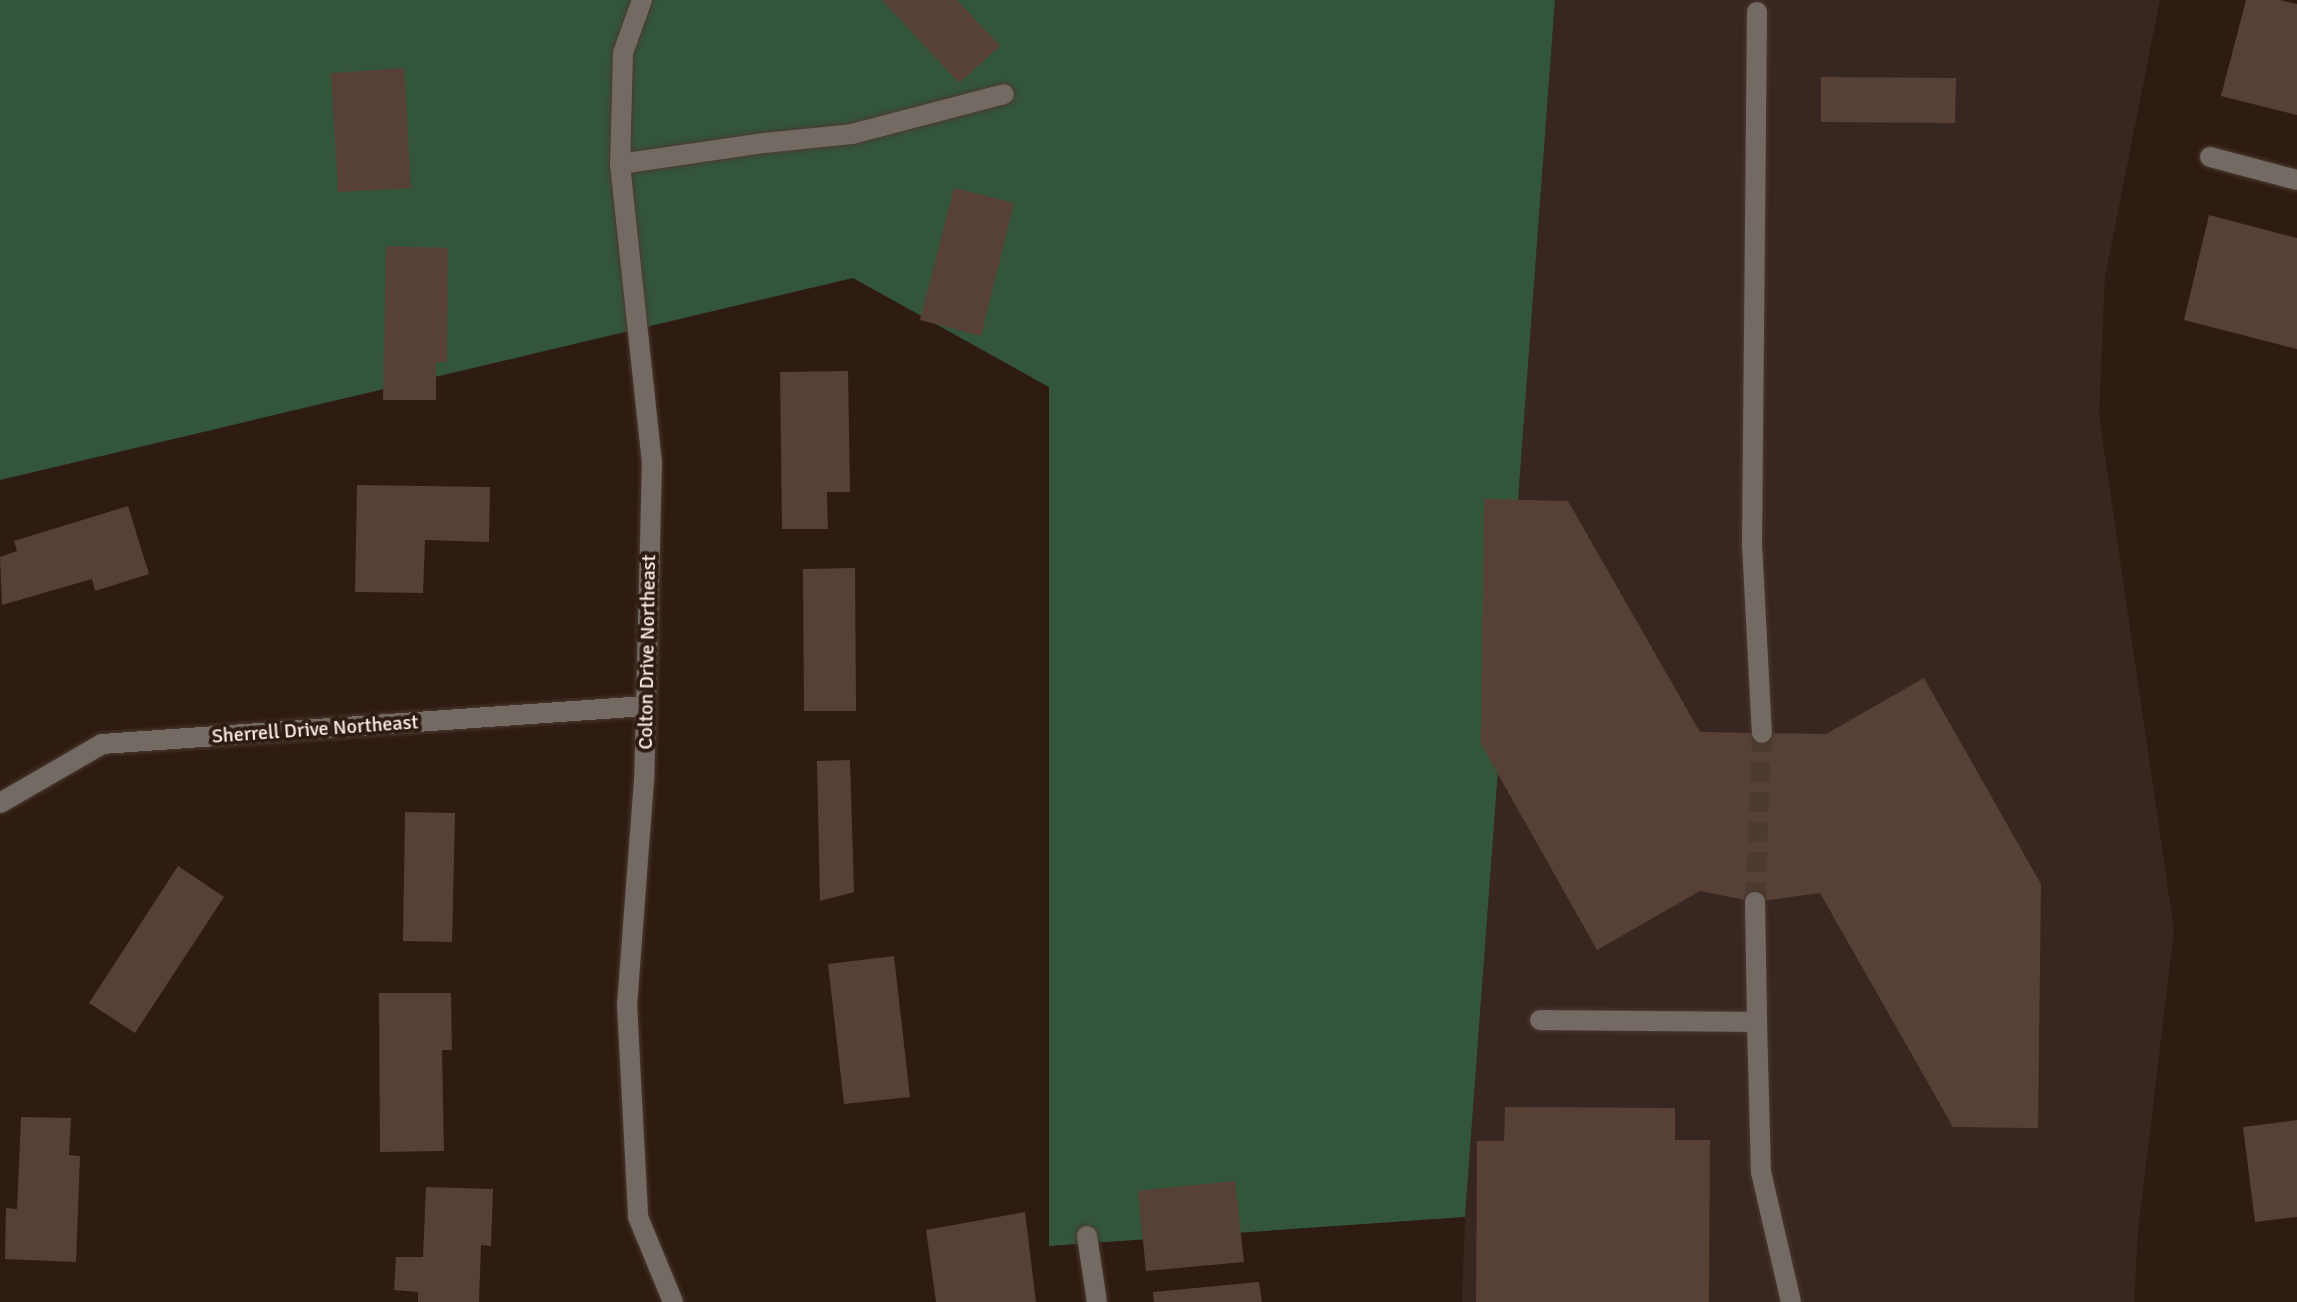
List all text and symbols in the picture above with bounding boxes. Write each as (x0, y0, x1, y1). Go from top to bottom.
street label: Colton Drive Northeast (633, 554, 661, 750)
street label: Sherrell Drive Northeast (211, 710, 419, 748)

